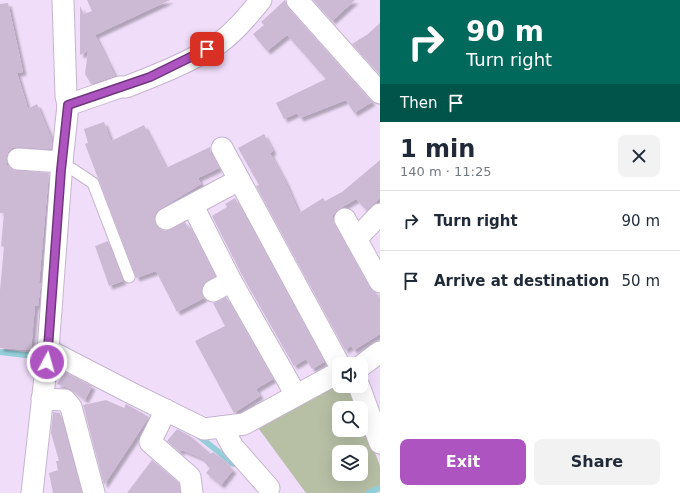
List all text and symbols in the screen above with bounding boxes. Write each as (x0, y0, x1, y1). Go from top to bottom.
text: 90 m (466, 15, 544, 48)
icon: right (400, 16, 452, 68)
pin (190, 32, 224, 66)
icon: arrive (196, 38, 218, 60)
text: Turn right (466, 49, 552, 70)
icon: arrive (445, 92, 467, 114)
text: Then (400, 94, 437, 112)
text: 1 min (400, 135, 475, 163)
button: close (618, 135, 660, 177)
text: 140 m · 11:25 (400, 164, 491, 179)
icon: right (400, 210, 422, 232)
text: Turn right (434, 212, 518, 230)
text: 90 m (622, 212, 660, 230)
icon: arrive (400, 270, 422, 292)
text: Arrive at destination (434, 272, 609, 290)
text: 50 m (622, 272, 660, 290)
position arrow (26, 341, 68, 383)
map controls (332, 357, 368, 481)
button: sound (332, 357, 368, 393)
button: search (332, 401, 368, 437)
button: Exit (400, 439, 526, 485)
button: Share (534, 439, 660, 485)
button: layers (332, 445, 368, 481)

